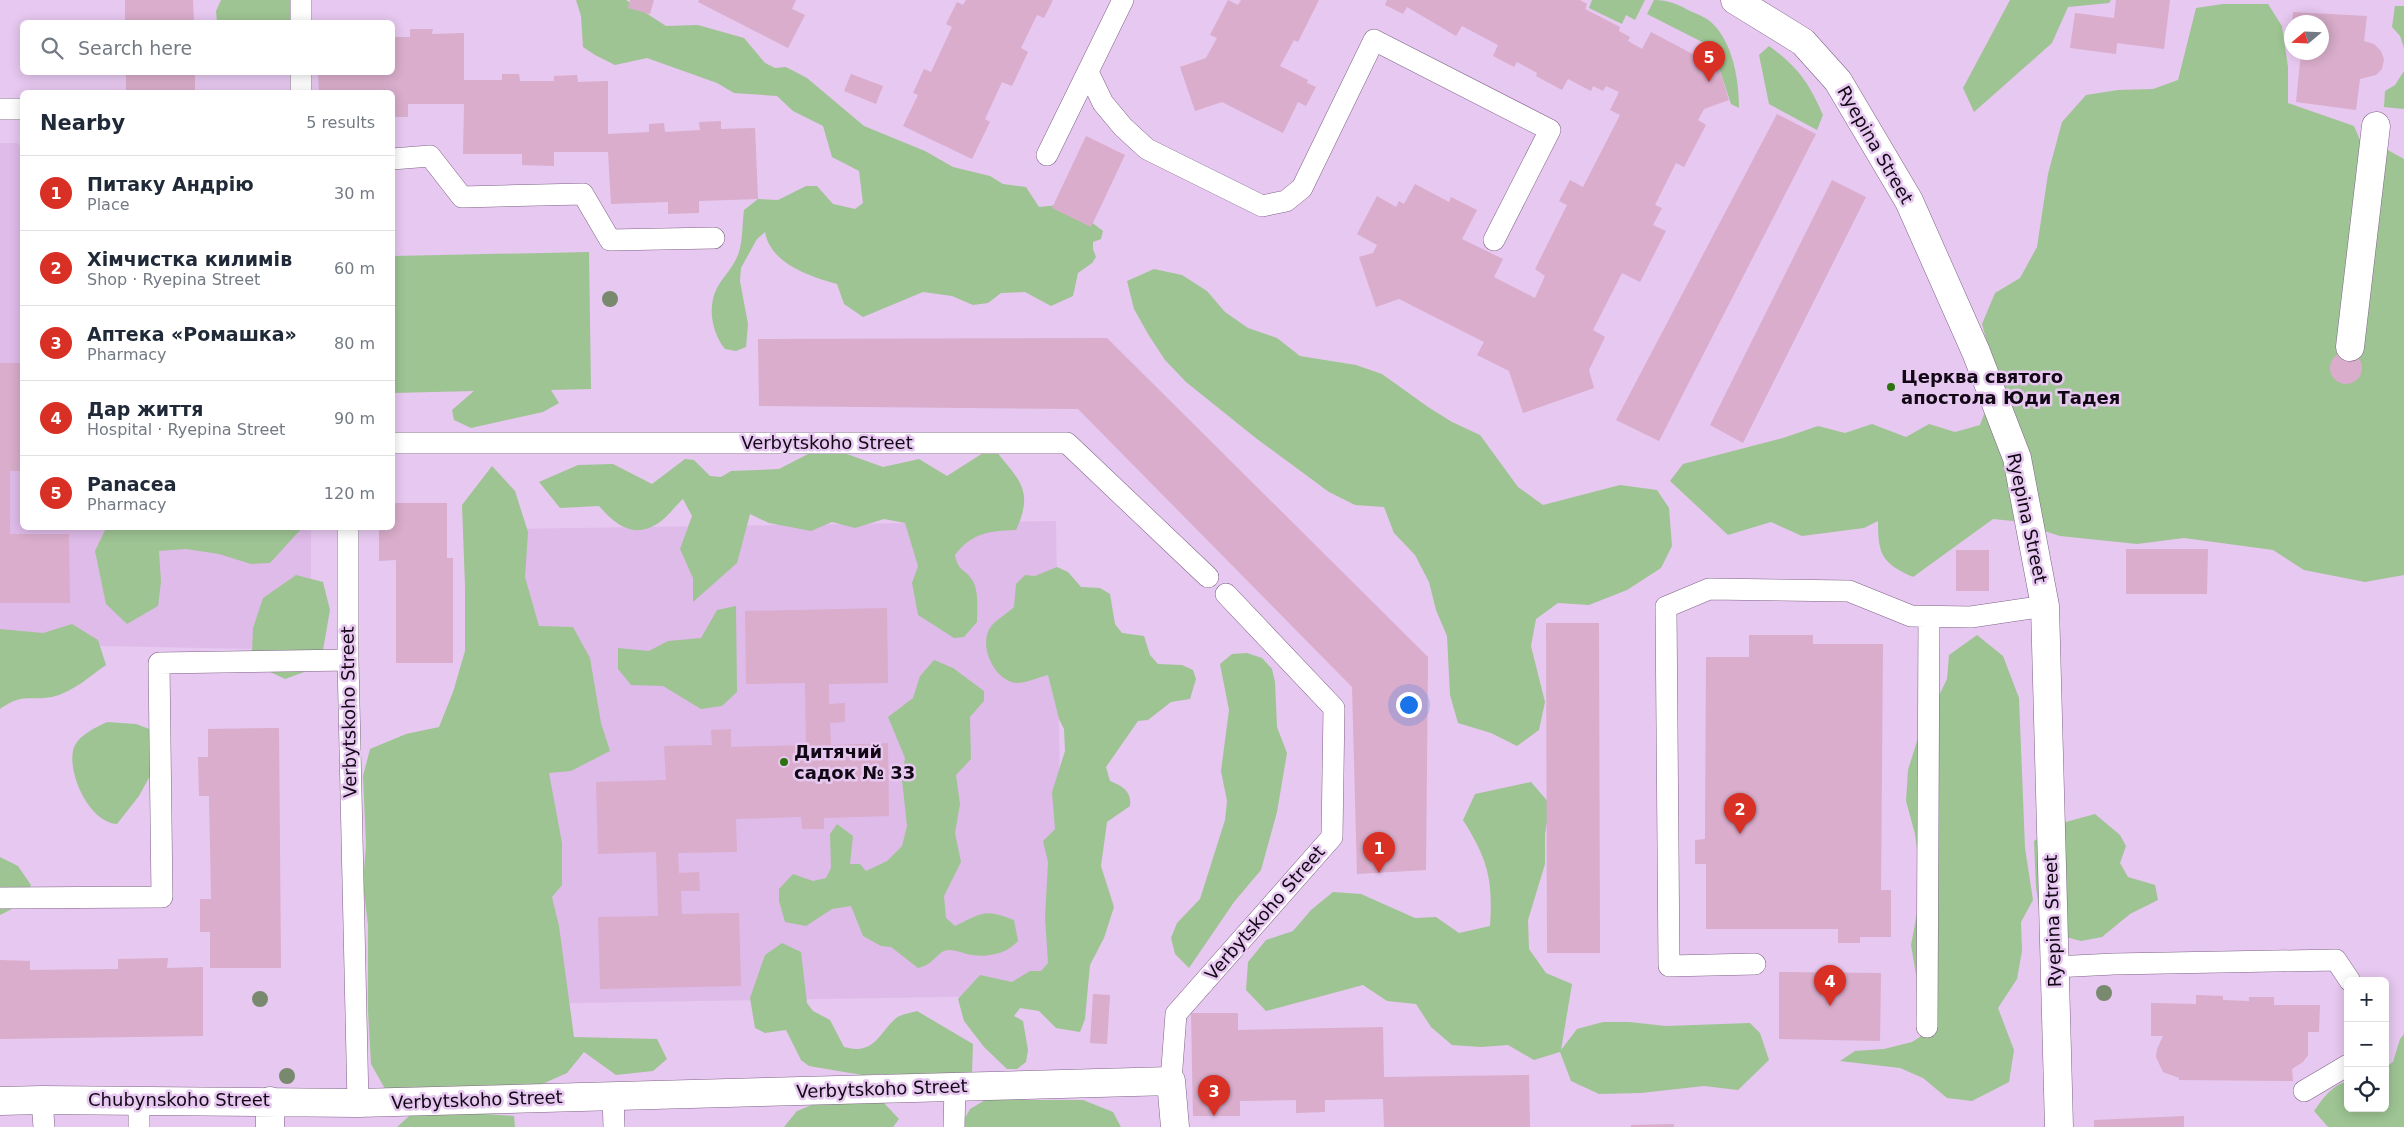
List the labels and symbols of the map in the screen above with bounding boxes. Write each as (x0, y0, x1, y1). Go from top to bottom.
north arrow (2284, 15, 2329, 60)
pin: 5 (1693, 41, 1725, 82)
street label: Ryepina Street (1833, 82, 1918, 207)
place label: Церква святого апостола Юди Тадея (1901, 366, 2120, 408)
marker: Церква святого апостола Юди Тадея (1885, 381, 1897, 393)
street label: Verbytskoho Street (741, 432, 913, 453)
street label: Ryepina Street (2003, 451, 2052, 585)
street label: Verbytskoho Street (337, 626, 360, 798)
your location (1396, 692, 1422, 718)
place label: Дитячий садок № 33 (794, 741, 915, 783)
marker: Дитячий садок № 33 (778, 756, 790, 768)
pin: 2 (1724, 793, 1756, 834)
pin: 1 (1363, 832, 1395, 873)
street label: Verbytskoho Street (1200, 841, 1329, 984)
street label: Ryepina Street (2040, 854, 2065, 988)
pin: 4 (1814, 965, 1846, 1006)
street label: Verbytskoho Street (796, 1075, 968, 1102)
pin: 3 (1198, 1075, 1230, 1116)
street label: Verbytskoho Street (391, 1086, 563, 1113)
street label: Chubynskoho Street (88, 1089, 270, 1110)

